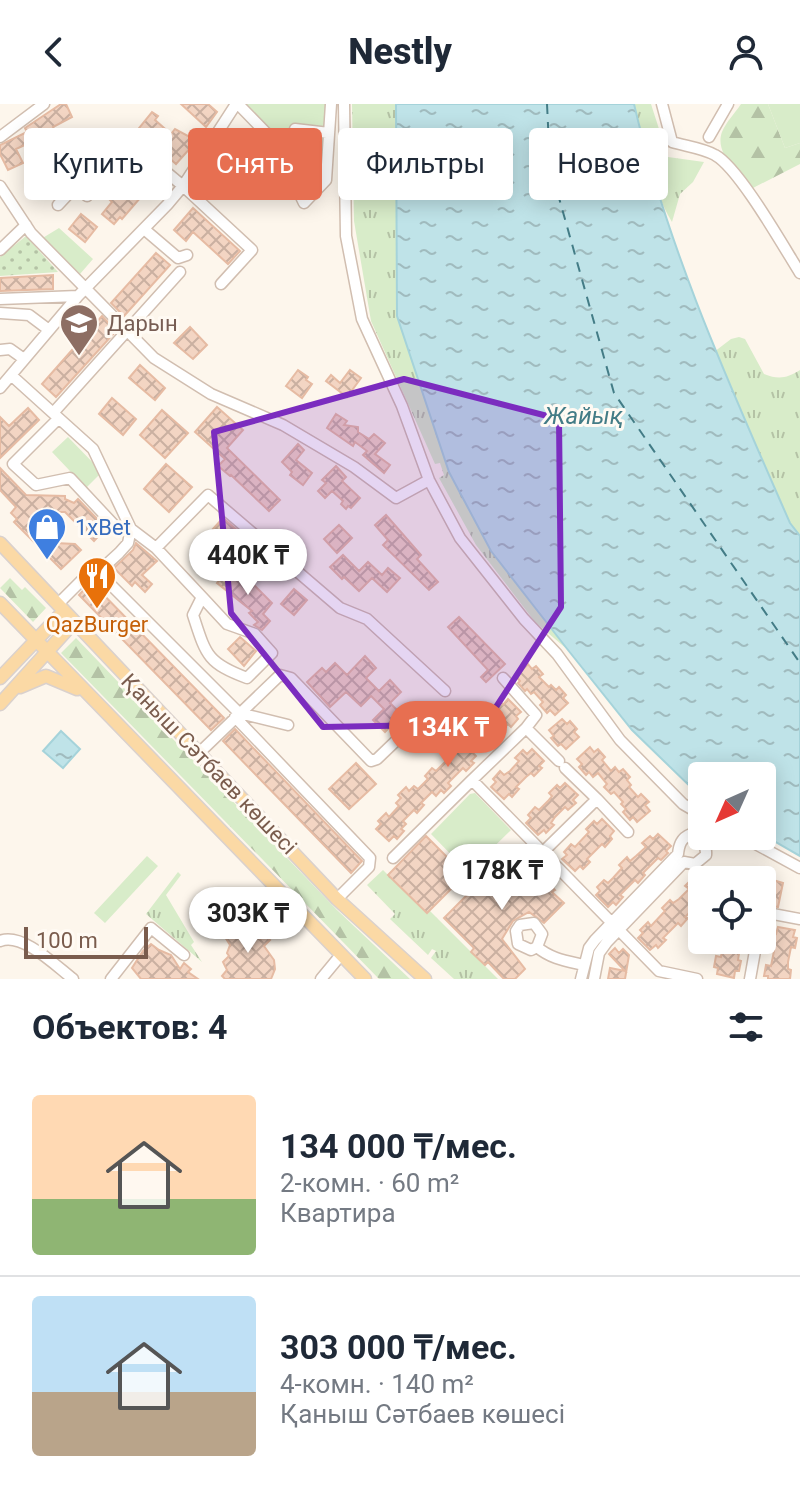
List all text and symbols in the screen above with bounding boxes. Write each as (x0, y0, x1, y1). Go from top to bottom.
icon: back (32, 30, 76, 74)
icon: person (724, 30, 768, 74)
text: Nestly (348, 31, 452, 73)
chip: Купить (24, 128, 172, 200)
chip: Снять (188, 128, 322, 200)
chip: Фильтры (338, 128, 513, 200)
chip: Новое (529, 128, 668, 200)
school or university icon: Дарын (58, 302, 100, 357)
place label: Дарын (107, 311, 178, 336)
water label: Жайық (543, 402, 624, 430)
shop icon: 1xBet (26, 506, 68, 561)
place label: 1xBet (75, 515, 131, 540)
pin: 440K ₸ (183, 529, 313, 597)
text: 440K ₸ (207, 540, 289, 570)
restaurant icon: QazBurger (76, 555, 118, 610)
place label: QazBurger (46, 612, 149, 637)
street label: Қаныш Сәтбаев көшесі (116, 669, 302, 859)
pin: 134K ₸ (383, 701, 513, 769)
text: 134K ₸ (407, 712, 489, 742)
north arrow (688, 762, 776, 850)
map controls (688, 762, 776, 954)
pin: 178K ₸ (437, 844, 567, 912)
text: 178K ₸ (461, 855, 543, 885)
button: locate (688, 866, 776, 954)
pin: 303K ₸ (183, 887, 313, 955)
text: 303K ₸ (207, 898, 289, 928)
scale bar (24, 923, 148, 959)
text: 100 m (36, 928, 98, 953)
icon: filters (724, 1005, 768, 1049)
text: Объектов: 4 (32, 1007, 227, 1047)
text: 134 000 ₸/мес. (280, 1126, 517, 1166)
icon: home (96, 1127, 192, 1223)
text: 2-комн. · 60 m² (280, 1168, 459, 1198)
text: Квартира (280, 1198, 396, 1228)
text: 303 000 ₸/мес. (280, 1327, 517, 1367)
icon: home (96, 1328, 192, 1424)
text: 4-комн. · 140 m² (280, 1369, 474, 1399)
text: Қаныш Сәтбаев көшесі (280, 1399, 565, 1429)

